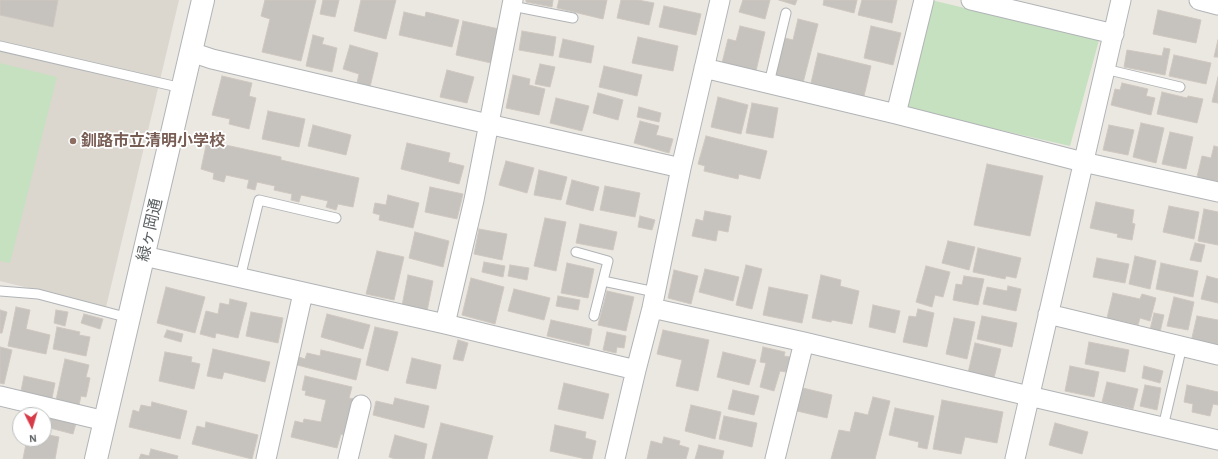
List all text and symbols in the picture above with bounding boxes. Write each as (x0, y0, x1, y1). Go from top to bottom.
place label: 釧路市立清明小学校 (81, 131, 225, 151)
marker: 釧路市立清明小学校 (68, 136, 78, 146)
street label: 緑ヶ岡通 (133, 197, 167, 263)
north arrow (12, 407, 52, 447)
text: N (29, 433, 37, 444)

